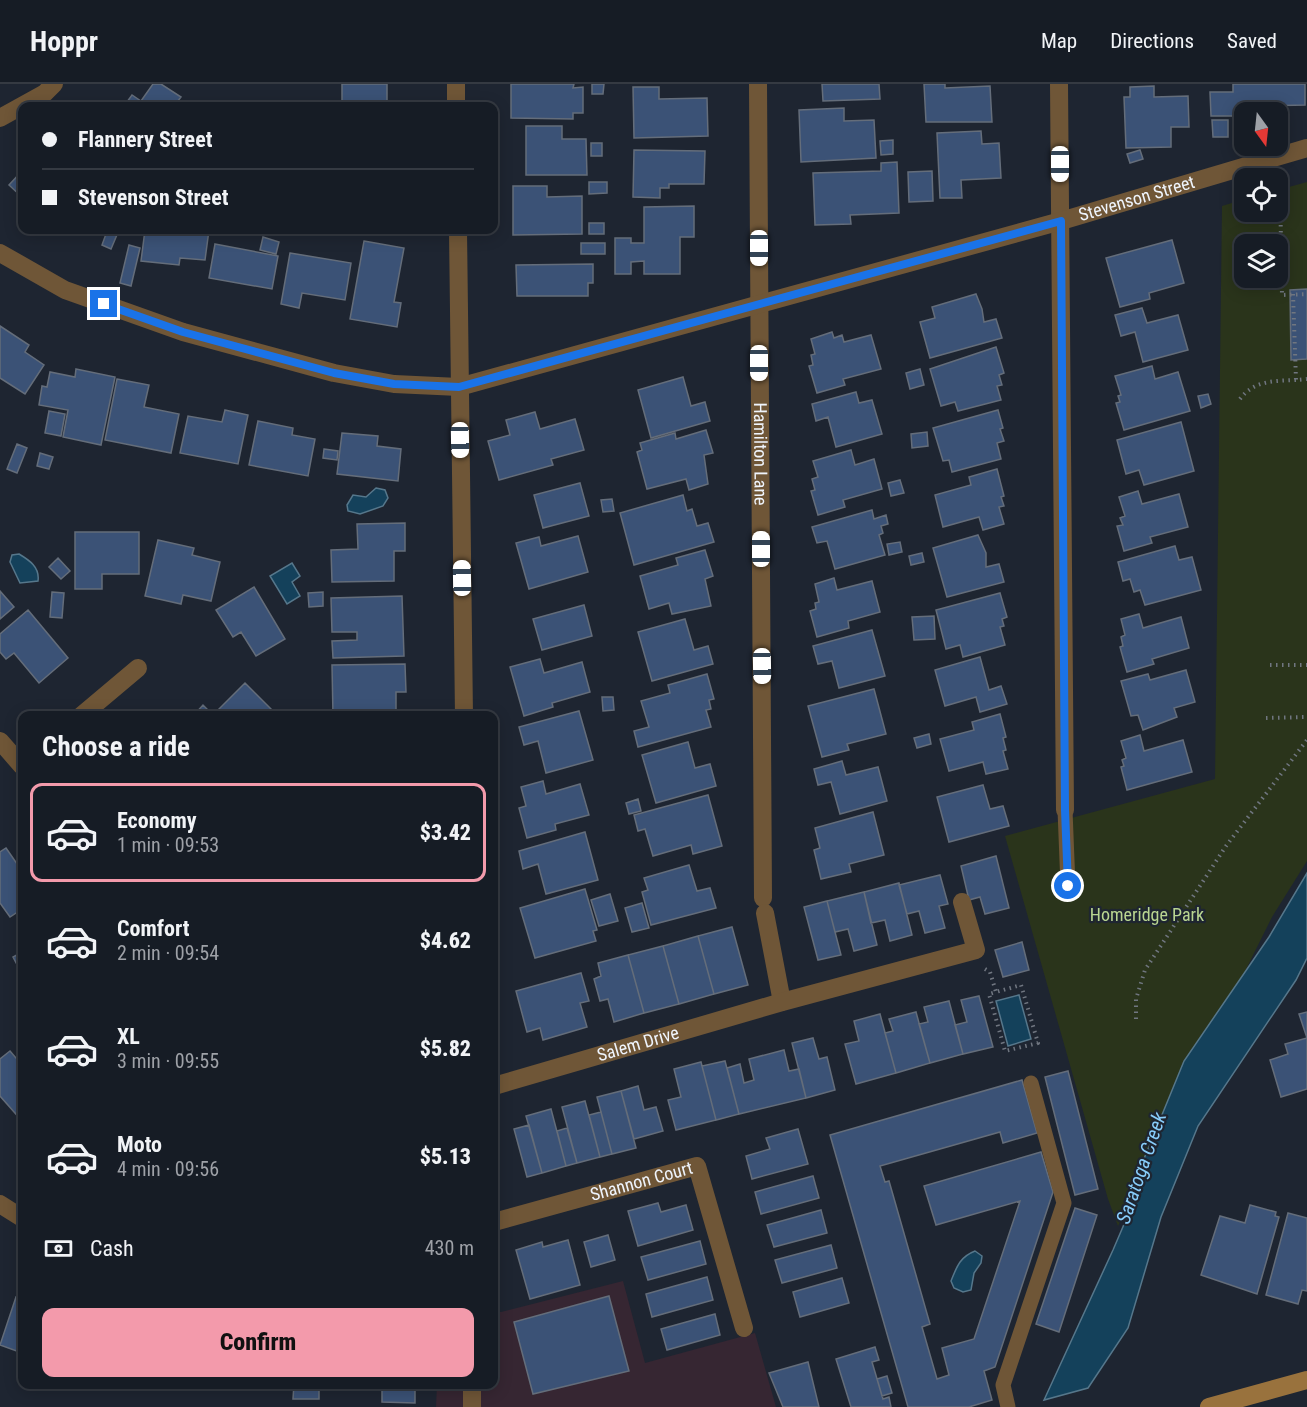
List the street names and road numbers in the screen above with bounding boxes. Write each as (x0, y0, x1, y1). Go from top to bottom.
street label: Stevenson Street (1076, 171, 1197, 225)
street label: Hamilton Lane (750, 402, 772, 506)
street label: Salem Drive (595, 1022, 681, 1065)
street label: Shannon Court (588, 1157, 695, 1205)

